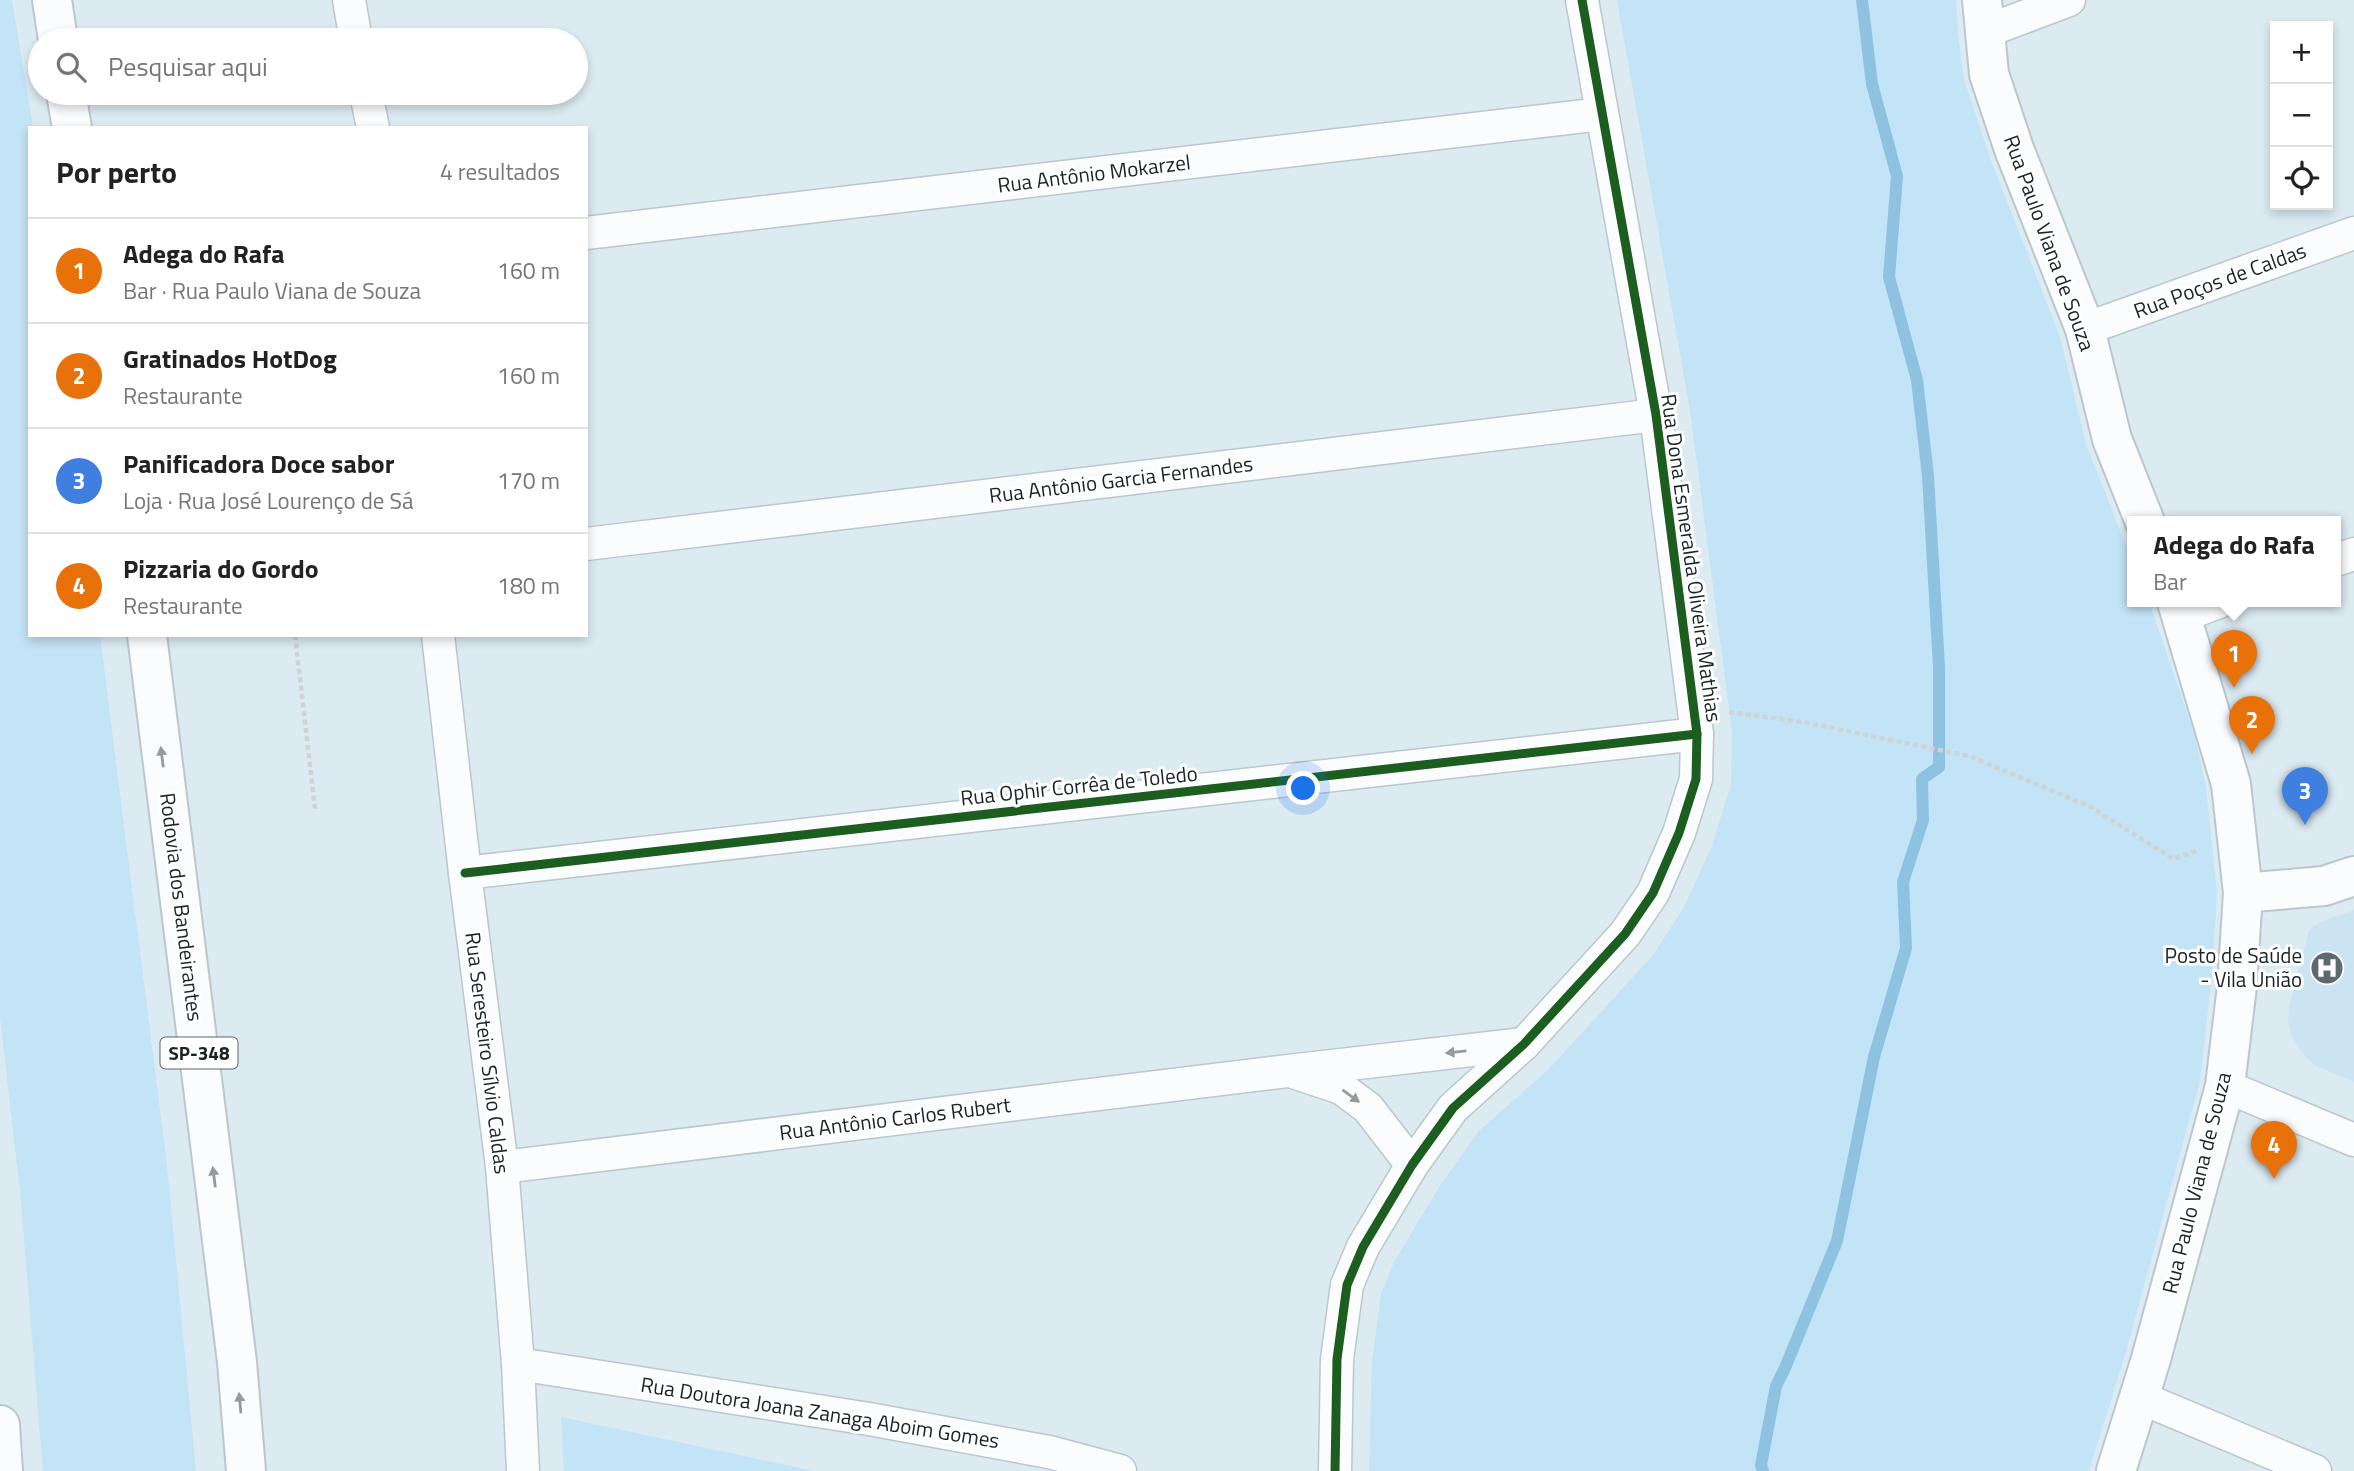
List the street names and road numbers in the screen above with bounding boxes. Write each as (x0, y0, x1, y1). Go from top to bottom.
street label: Rua Paulo Viana de Souza (1996, 130, 2104, 355)
street label: Rua Antônio Mokarzel (996, 145, 1192, 201)
street label: Rua Poços de Caldas (2129, 234, 2310, 326)
street label: Rua Dona Esmeralda Oliveira Mathias (1653, 392, 1731, 724)
street label: Rua Antônio Garcia Fernandes (987, 447, 1255, 511)
street label: Rua Ophir Corrêa de Toledo (959, 757, 1199, 813)
street label: Rodovia dos Bandeirantes (152, 791, 212, 1023)
street label: Rua Seresteiro Sílvio Caldas (457, 930, 519, 1176)
road number: SP-348 (160, 1037, 238, 1068)
street label: Rua Paulo Viana de Souza (2153, 1068, 2239, 1297)
street label: Rua Antônio Carlos Rubert (777, 1088, 1013, 1148)
street label: Rua Doutora Joana Zanaga Aboim Gomes (639, 1368, 1002, 1456)

